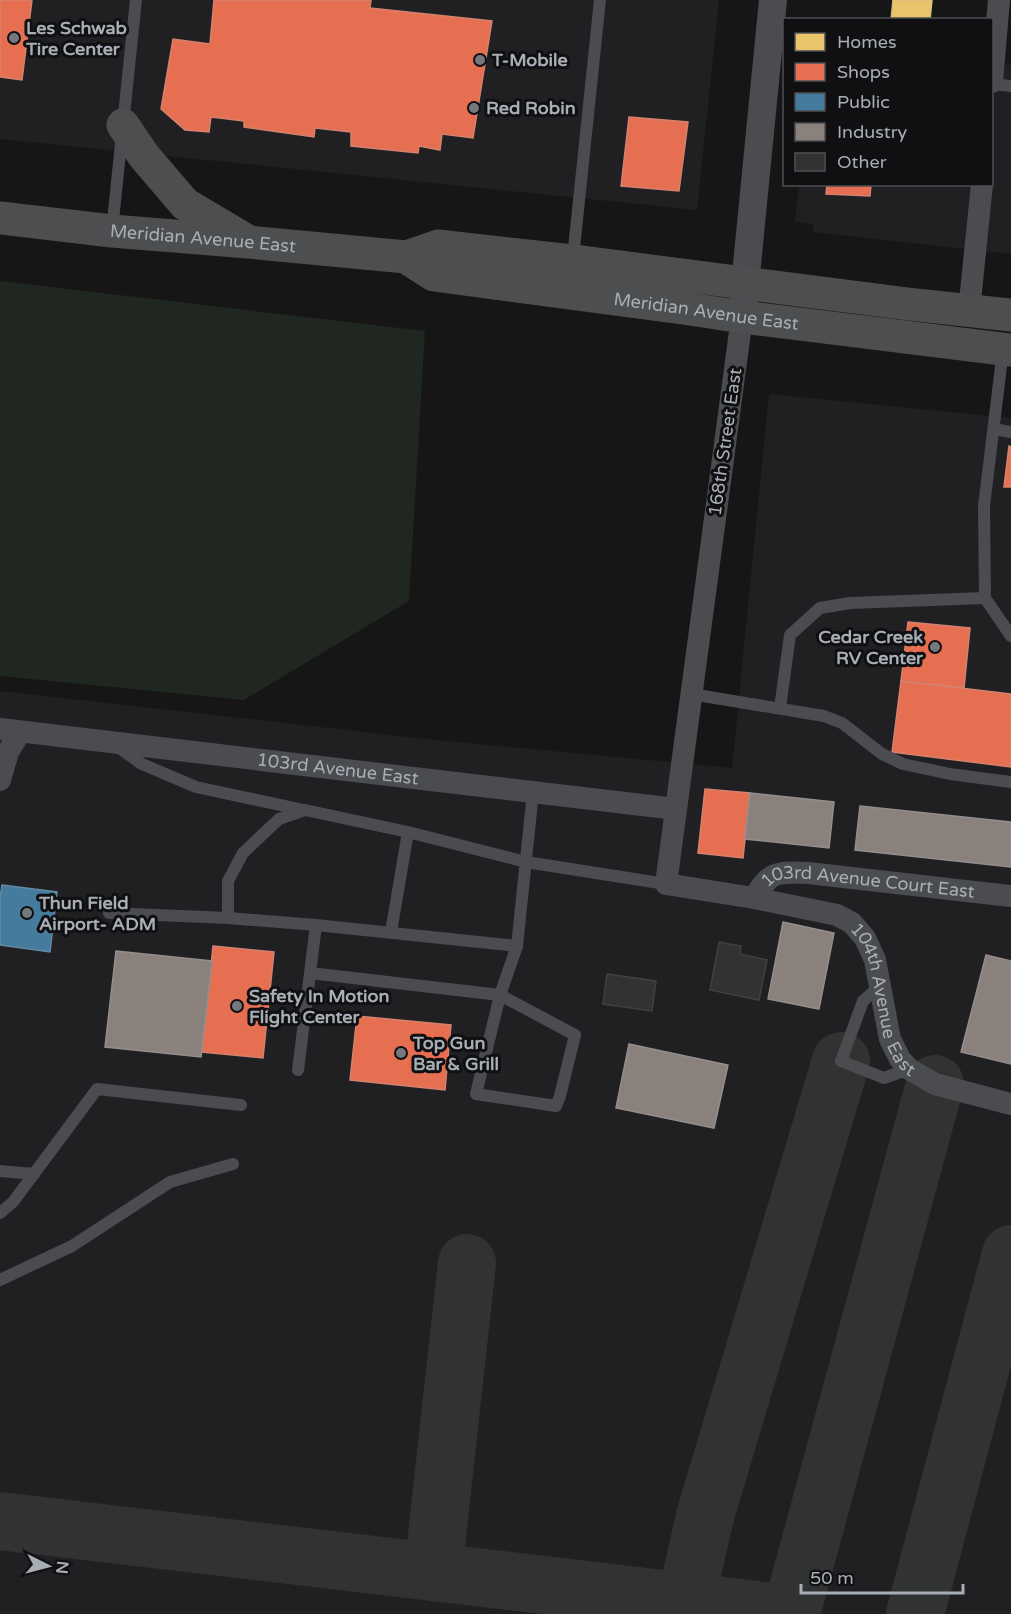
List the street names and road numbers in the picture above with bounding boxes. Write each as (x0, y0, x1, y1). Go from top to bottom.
street label: Meridian Avenue East (109, 220, 297, 258)
street label: Meridian Avenue East (612, 288, 800, 335)
street label: 168th Street East (704, 366, 746, 518)
street label: 103rd Avenue East (256, 748, 420, 789)
street label: 103rd Avenue Court East (756, 861, 976, 903)
street label: 104th Avenue East (846, 918, 919, 1081)

